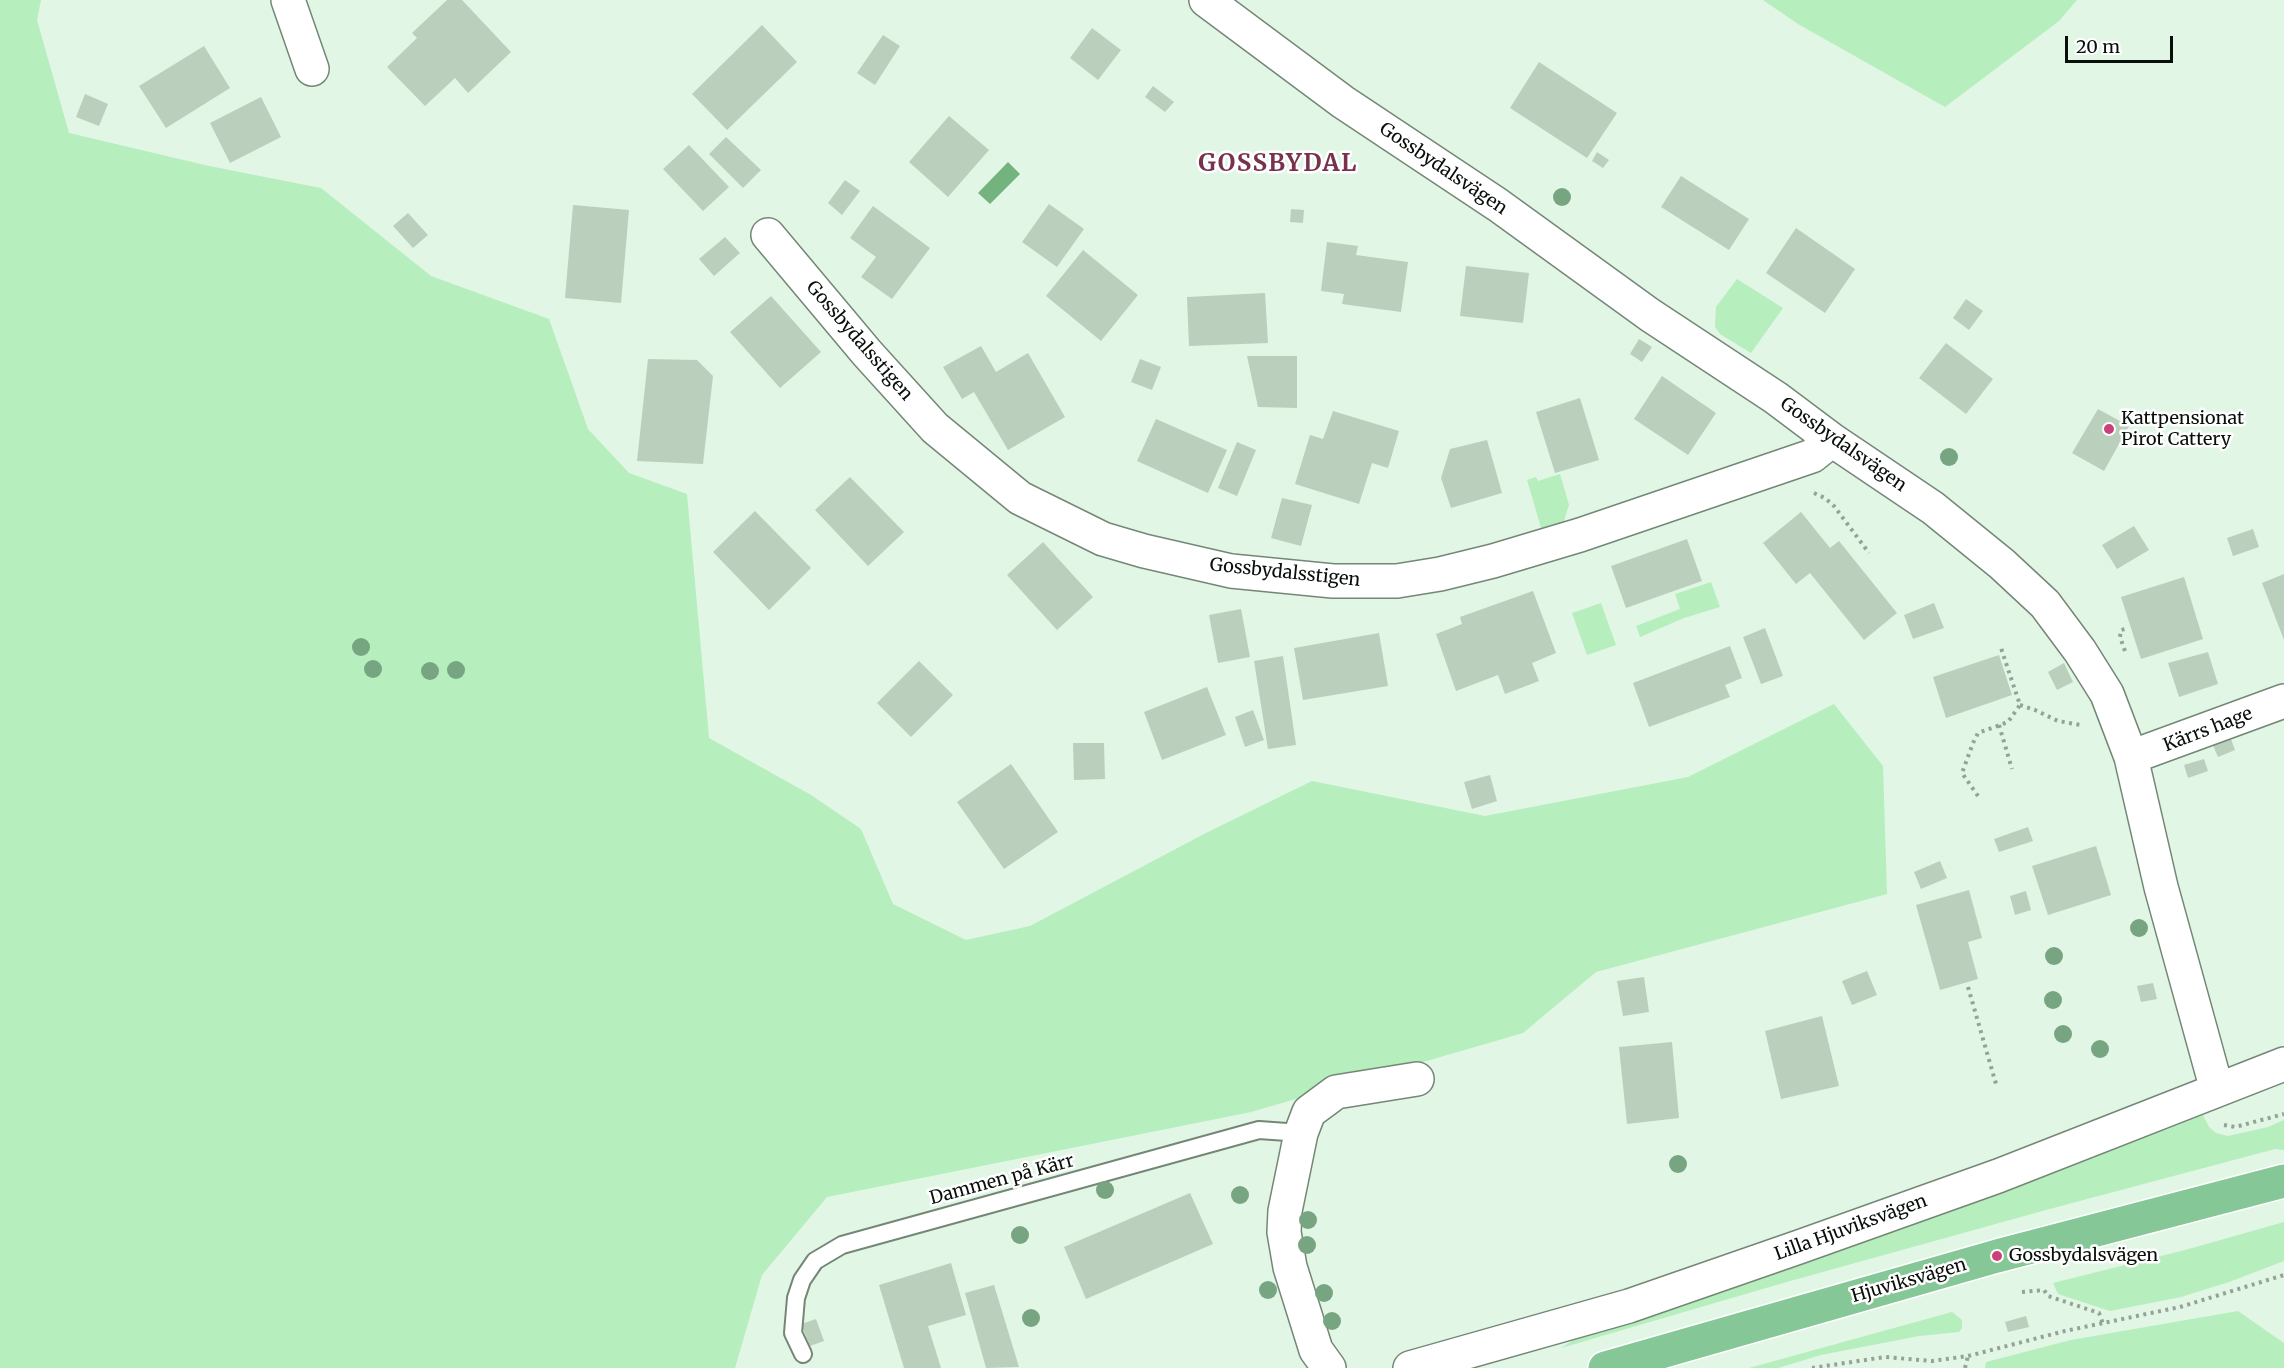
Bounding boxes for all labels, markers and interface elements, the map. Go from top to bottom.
scale bar [2068,24,2176,62]
text: 20 m [2076,35,2120,58]
street label: Gossbydalsvägen [1375,118,1511,220]
district label: GOSSBYDAL [1198,150,1358,178]
street label: Gossbydalsstigen [801,277,917,405]
street label: Gossbydalsvägen [1776,393,1910,497]
place label: Kattpensionat Pirot Cattery [2121,408,2244,450]
marker: Kattpensionat Pirot Cattery [2102,422,2116,436]
street label: Gossbydalsstigen [1209,554,1361,592]
street label: Kärrs hage [2160,703,2256,757]
street label: Dammen på Kärr [927,1150,1077,1210]
street label: Lilla Hjuviksvägen [1772,1190,1930,1266]
place label: Gossbydalsvägen [2009,1245,2158,1267]
marker: Gossbydalsvägen [1990,1249,2004,1263]
street label: Hjuviksvägen [1849,1254,1969,1308]

